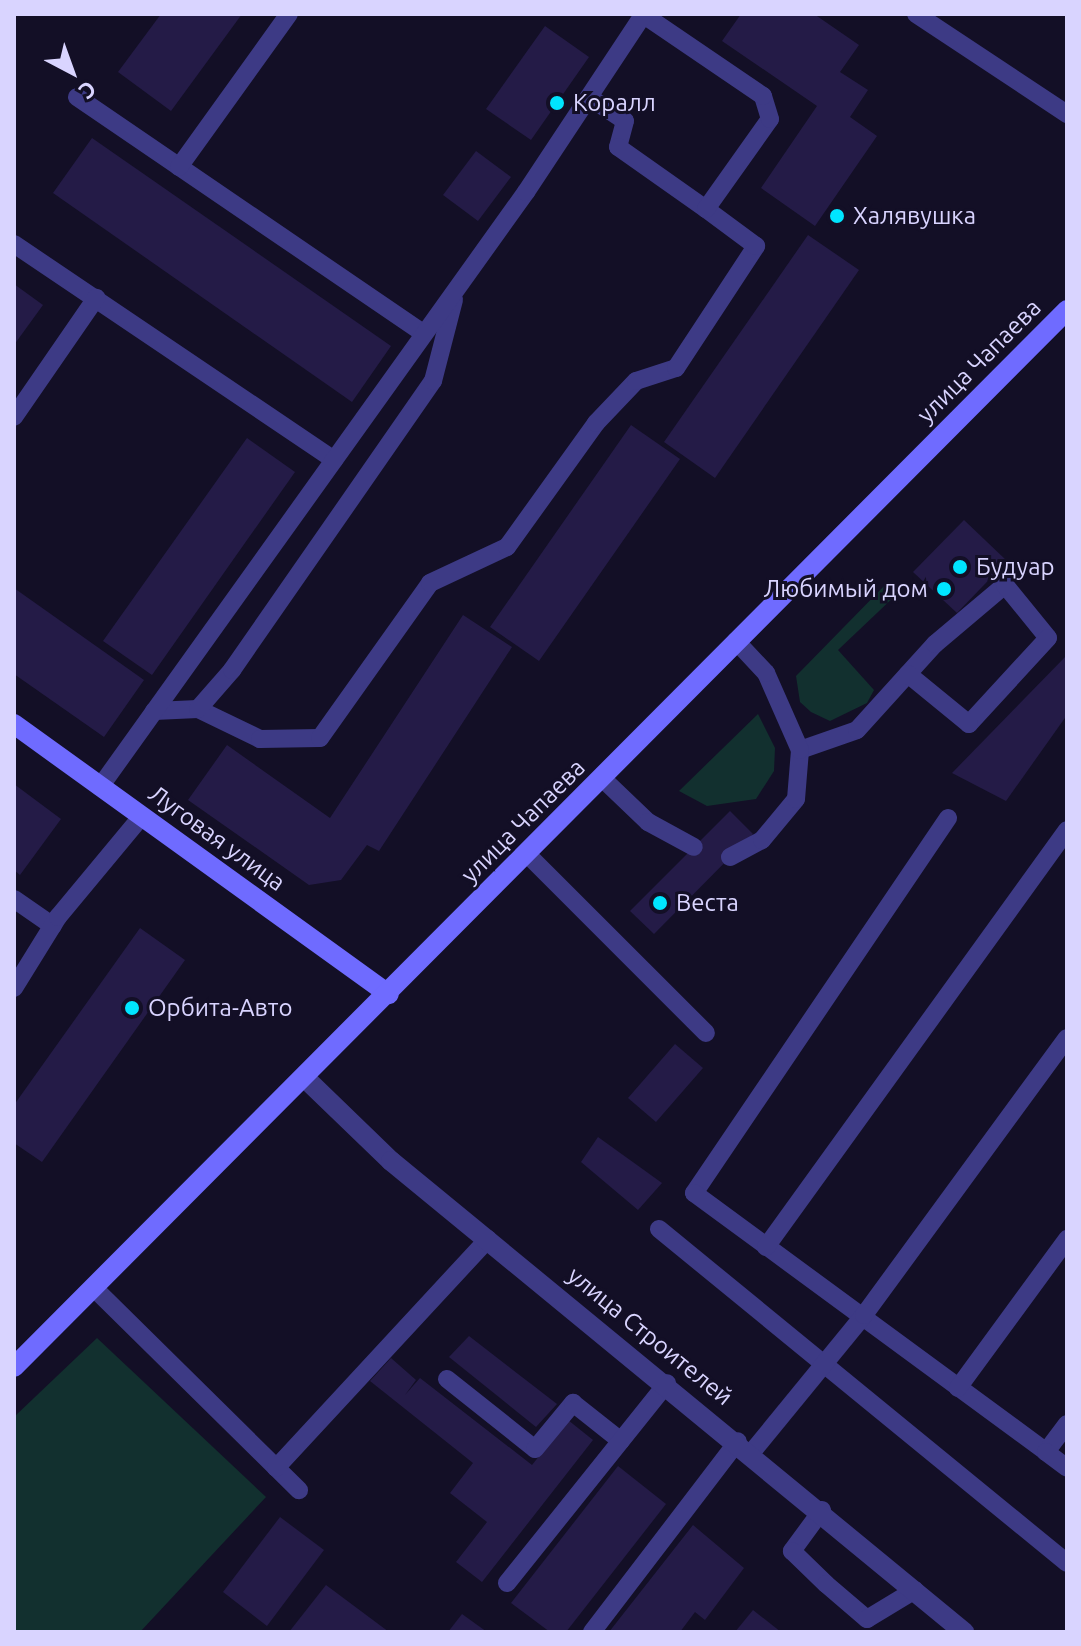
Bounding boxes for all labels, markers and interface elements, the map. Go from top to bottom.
north arrow [32,32,112,112]
text: С [75,76,102,105]
place label: Коралл [573,89,656,117]
marker: Коралл [548,94,566,112]
place label: Халявушка [853,202,976,230]
marker: Халявушка [828,207,846,225]
street label: улица Чапаева [911,293,1047,429]
place label: Будуар [976,553,1055,581]
marker: Будуар [951,558,969,576]
place label: Любимый дом [764,575,928,603]
marker: Любимый дом [935,580,953,598]
street label: улица Чапаева [455,753,591,889]
street label: Луговая улица [143,779,291,897]
place label: Веста [676,889,739,917]
marker: Веста [651,894,669,912]
place label: Орбита-Авто [148,994,292,1022]
marker: Орбита-Авто [123,999,141,1017]
street label: улица Строителей [562,1261,738,1411]

